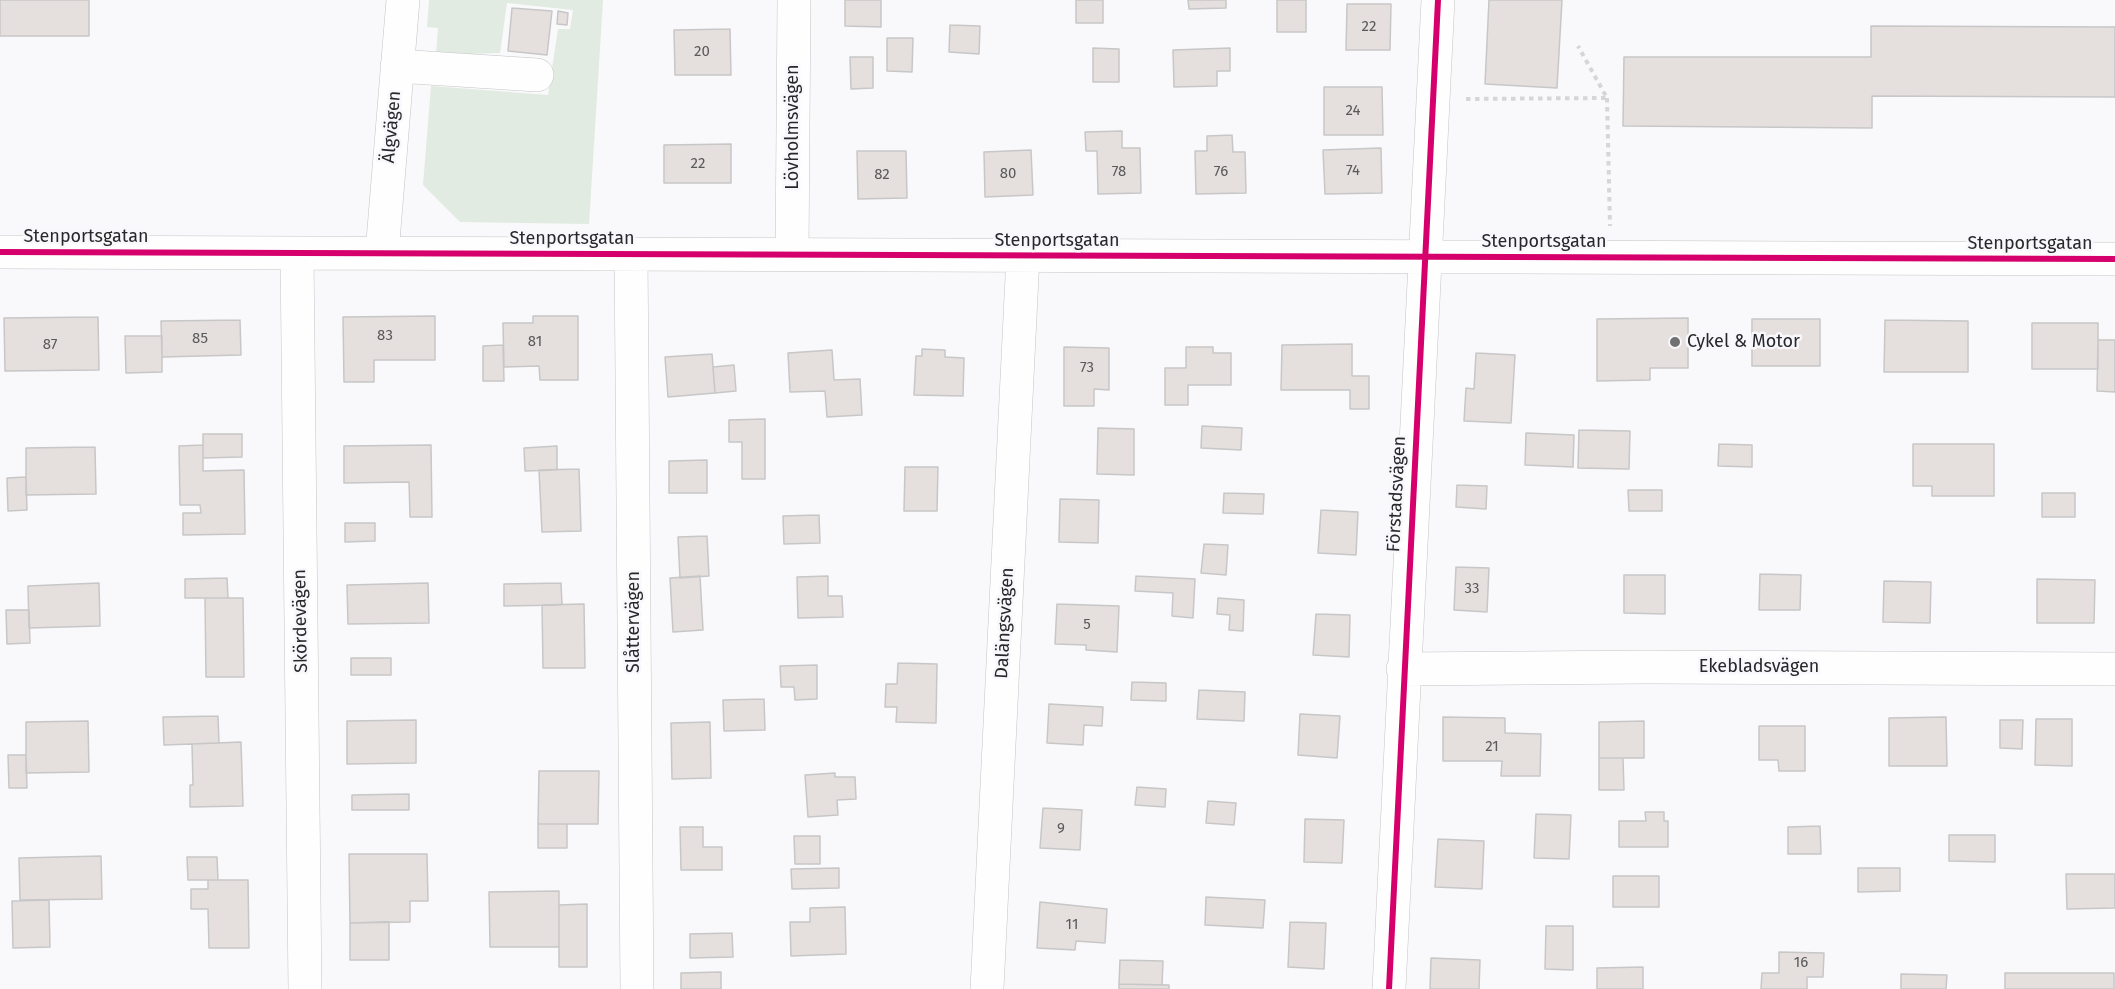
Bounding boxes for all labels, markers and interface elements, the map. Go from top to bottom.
house number: 22 [1362,18,1376,36]
house number: 20 [694,43,710,61]
street label: Lövholmsvägen [782,64,804,190]
street label: Älgvägen [378,90,406,164]
house number: 24 [1346,102,1360,120]
house number: 22 [691,155,705,173]
house number: 74 [1346,162,1360,180]
house number: 78 [1112,163,1126,181]
house number: 76 [1214,163,1228,181]
house number: 80 [1000,165,1016,183]
house number: 82 [874,166,890,184]
street label: Stenportsgatan [24,226,148,248]
street label: Stenportsgatan [510,228,634,250]
street label: Stenportsgatan [995,230,1119,252]
street label: Stenportsgatan [1482,231,1606,253]
street label: Stenportsgatan [1968,233,2092,255]
house number: 83 [377,327,393,345]
house number: 85 [192,330,208,348]
place label: Cykel & Motor [1687,331,1800,353]
house number: 81 [528,333,542,351]
marker: Cykel & Motor [1668,335,1682,349]
house number: 87 [43,336,57,354]
house number: 73 [1080,359,1094,377]
street label: Förstadsvägen [1383,435,1411,553]
street label: Dalängsvägen [991,567,1019,679]
street label: Skördevägen [289,569,313,673]
street label: Slåttervägen [623,571,645,673]
house number: 33 [1465,580,1479,598]
house number: 5 [1083,616,1091,634]
street label: Ekebladsvägen [1699,656,1819,678]
house number: 21 [1485,738,1499,756]
house number: 9 [1057,820,1065,838]
house number: 11 [1066,916,1078,934]
house number: 16 [1794,954,1808,972]

